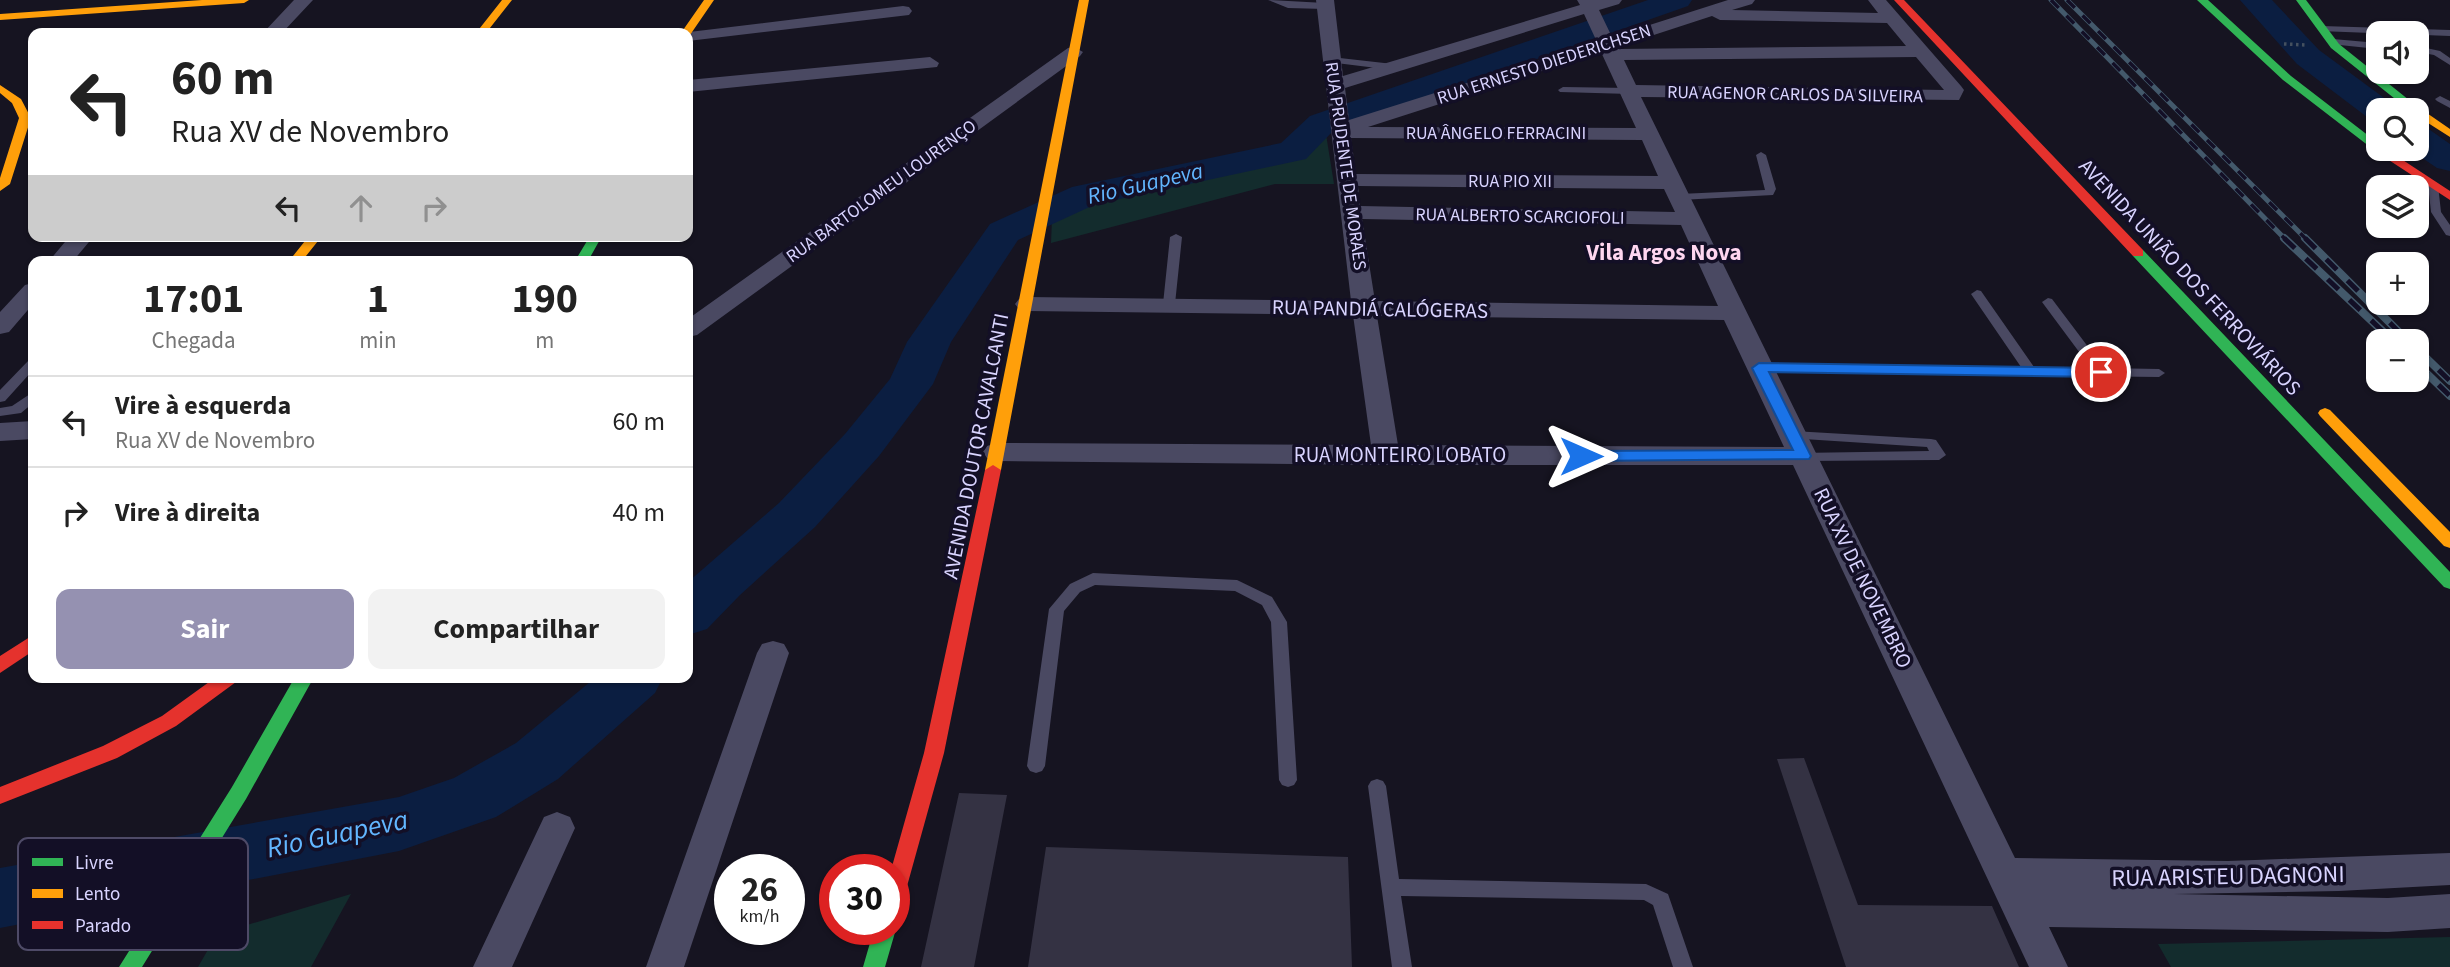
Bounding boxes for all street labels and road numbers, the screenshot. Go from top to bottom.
street label: RUA ERNESTO DIEDERICHSEN [1434,18,1654,111]
street label: RUA PRUDENTE DE MORAES [1319,60,1373,272]
street label: RUA AGENOR CARLOS DA SILVEIRA [1667,80,1923,109]
street label: RUA BARTOLOMEU LOURENÇO [781,114,981,269]
street label: RUA ÂNGELO FERRACINI [1406,121,1586,146]
street label: AVENIDA UNIÃO DOS FERROVIÁRIOS [2072,152,2308,402]
street label: RUA PIO XII [1468,169,1552,194]
street label: RUA ALBERTO SCARCIOFOLI [1415,202,1625,231]
street label: RUA PANDIÁ CALÓGERAS [1272,292,1488,326]
street label: AVENIDA DOUTOR CAVALCANTI [936,311,1016,581]
street label: RUA MONTEIRO LOBATO [1294,440,1506,470]
street label: RUA XV DE NOVEMBRO [1806,483,1920,673]
street label: RUA ARISTEU DAGNONI [2111,857,2345,896]

